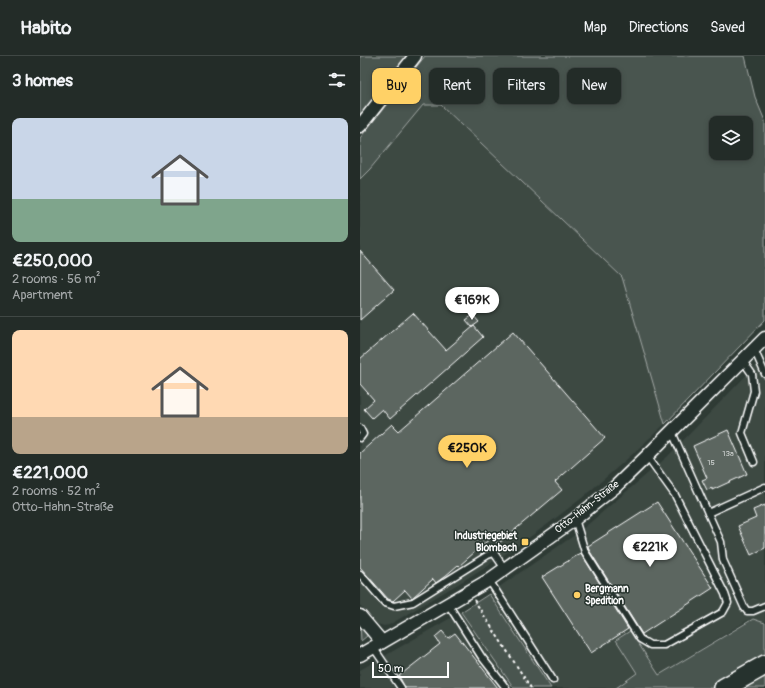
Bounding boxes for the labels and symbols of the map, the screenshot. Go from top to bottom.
pin: €169K [444,287,500,321]
pin: €250K [439,435,495,469]
house number: 13a [722,449,734,458]
house number: 15 [707,458,715,467]
street label: Otto-Hahn-Straße [553,478,622,536]
place label: Industriegebiet Blombach [454,530,518,554]
pin: €221K [622,534,678,568]
marker: Industriegebiet Blombach [520,537,530,547]
place label: Bergmann Spedition [585,583,629,607]
marker: Bergmann Spedition [572,590,582,600]
scale bar [372,660,449,679]

